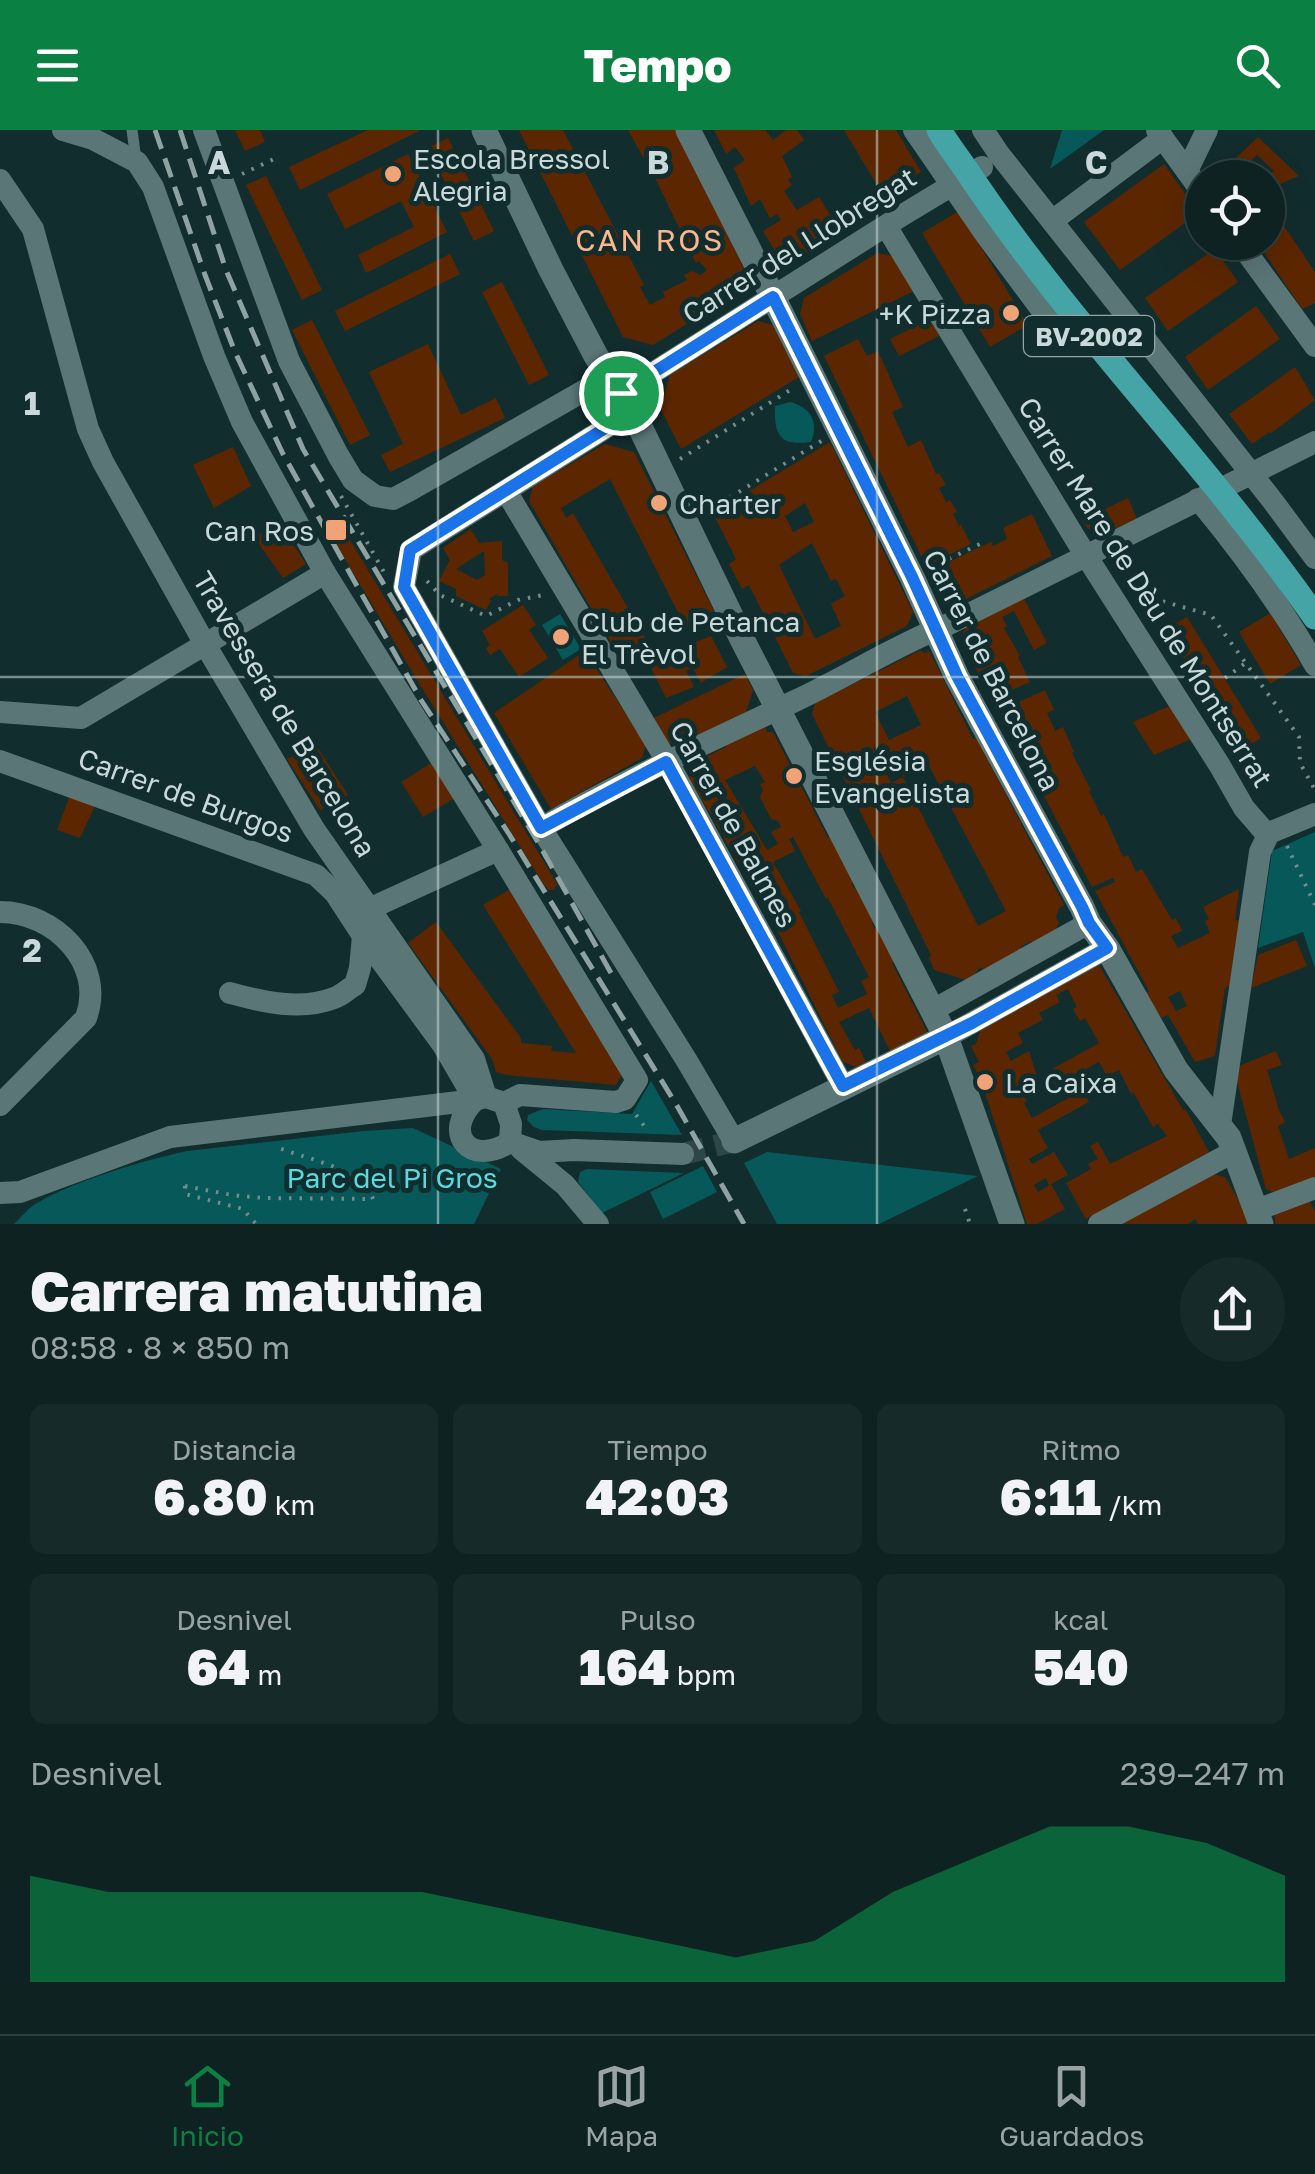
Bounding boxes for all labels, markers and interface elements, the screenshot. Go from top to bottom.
icon: menu [30,38,85,93]
text: Tempo [584,38,731,92]
icon: search [1230,38,1285,93]
place label: Escola Bressol Alegria [413,142,610,207]
text: A [208,143,231,181]
text: B [647,143,669,181]
text: C [1085,143,1107,181]
street label: Carrer del Llobregat [676,160,922,330]
map controls [1185,160,1285,260]
button: locate [1185,160,1285,260]
marker: Escola Bressol Alegria [382,163,404,185]
district label: CAN ROS [575,222,725,258]
place label: +K Pizza [879,297,991,330]
marker: +K Pizza [1000,302,1022,324]
road number: BV-2002 [1024,316,1154,356]
pin [579,351,664,436]
icon: arrive [594,366,649,421]
text: 1 [24,384,40,422]
street label: Carrer Mare de Dèu de Montserrat [1012,391,1280,793]
place label: Charter [679,487,781,520]
marker: Charter [648,492,670,514]
place label: Can Ros [205,514,314,547]
marker: Can Ros [323,517,349,543]
street label: Carrer de Barcelona [917,544,1067,796]
street label: Travessera de Barcelona [187,565,383,863]
place label: Club de Petanca El Trèvol [581,605,800,670]
marker: Club de Petanca El Trèvol [550,626,572,648]
street label: Carrer de Balmes [664,715,804,933]
street label: Carrer de Burgos [74,741,298,849]
place label: Església Evangelista [814,744,970,809]
marker: Església Evangelista [783,765,805,787]
text: 2 [22,931,42,969]
place label: La Caixa [1005,1066,1117,1099]
marker: La Caixa [974,1071,996,1093]
park label: Parc del Pi Gros [286,1161,498,1194]
text: Carrera matutina [30,1257,483,1323]
button: share [1180,1257,1285,1362]
text: 08:58 · 8 × 850 m [30,1328,290,1366]
text: Distancia [172,1433,297,1466]
text: Tiempo [608,1433,707,1466]
text: Ritmo [1041,1433,1120,1466]
text: 6.80 [153,1466,268,1526]
text: 42:03 [586,1466,729,1526]
text: 6:11 [999,1466,1101,1526]
text: km [268,1488,315,1521]
text: /km [1101,1488,1162,1521]
text: Desnivel [176,1603,292,1636]
text: Pulso [620,1603,695,1636]
text: kcal [1053,1603,1108,1636]
text: 64 [186,1636,250,1696]
text: 164 [579,1636,670,1696]
text: 540 [1033,1636,1129,1696]
text: m [250,1658,282,1691]
text: bpm [670,1658,736,1691]
text: Desnivel [30,1754,162,1792]
text: 239–247 m [1120,1754,1285,1792]
tab: Inicio [171,2059,244,2152]
tab: Mapa [585,2059,658,2152]
tab: Guardados [999,2059,1144,2152]

